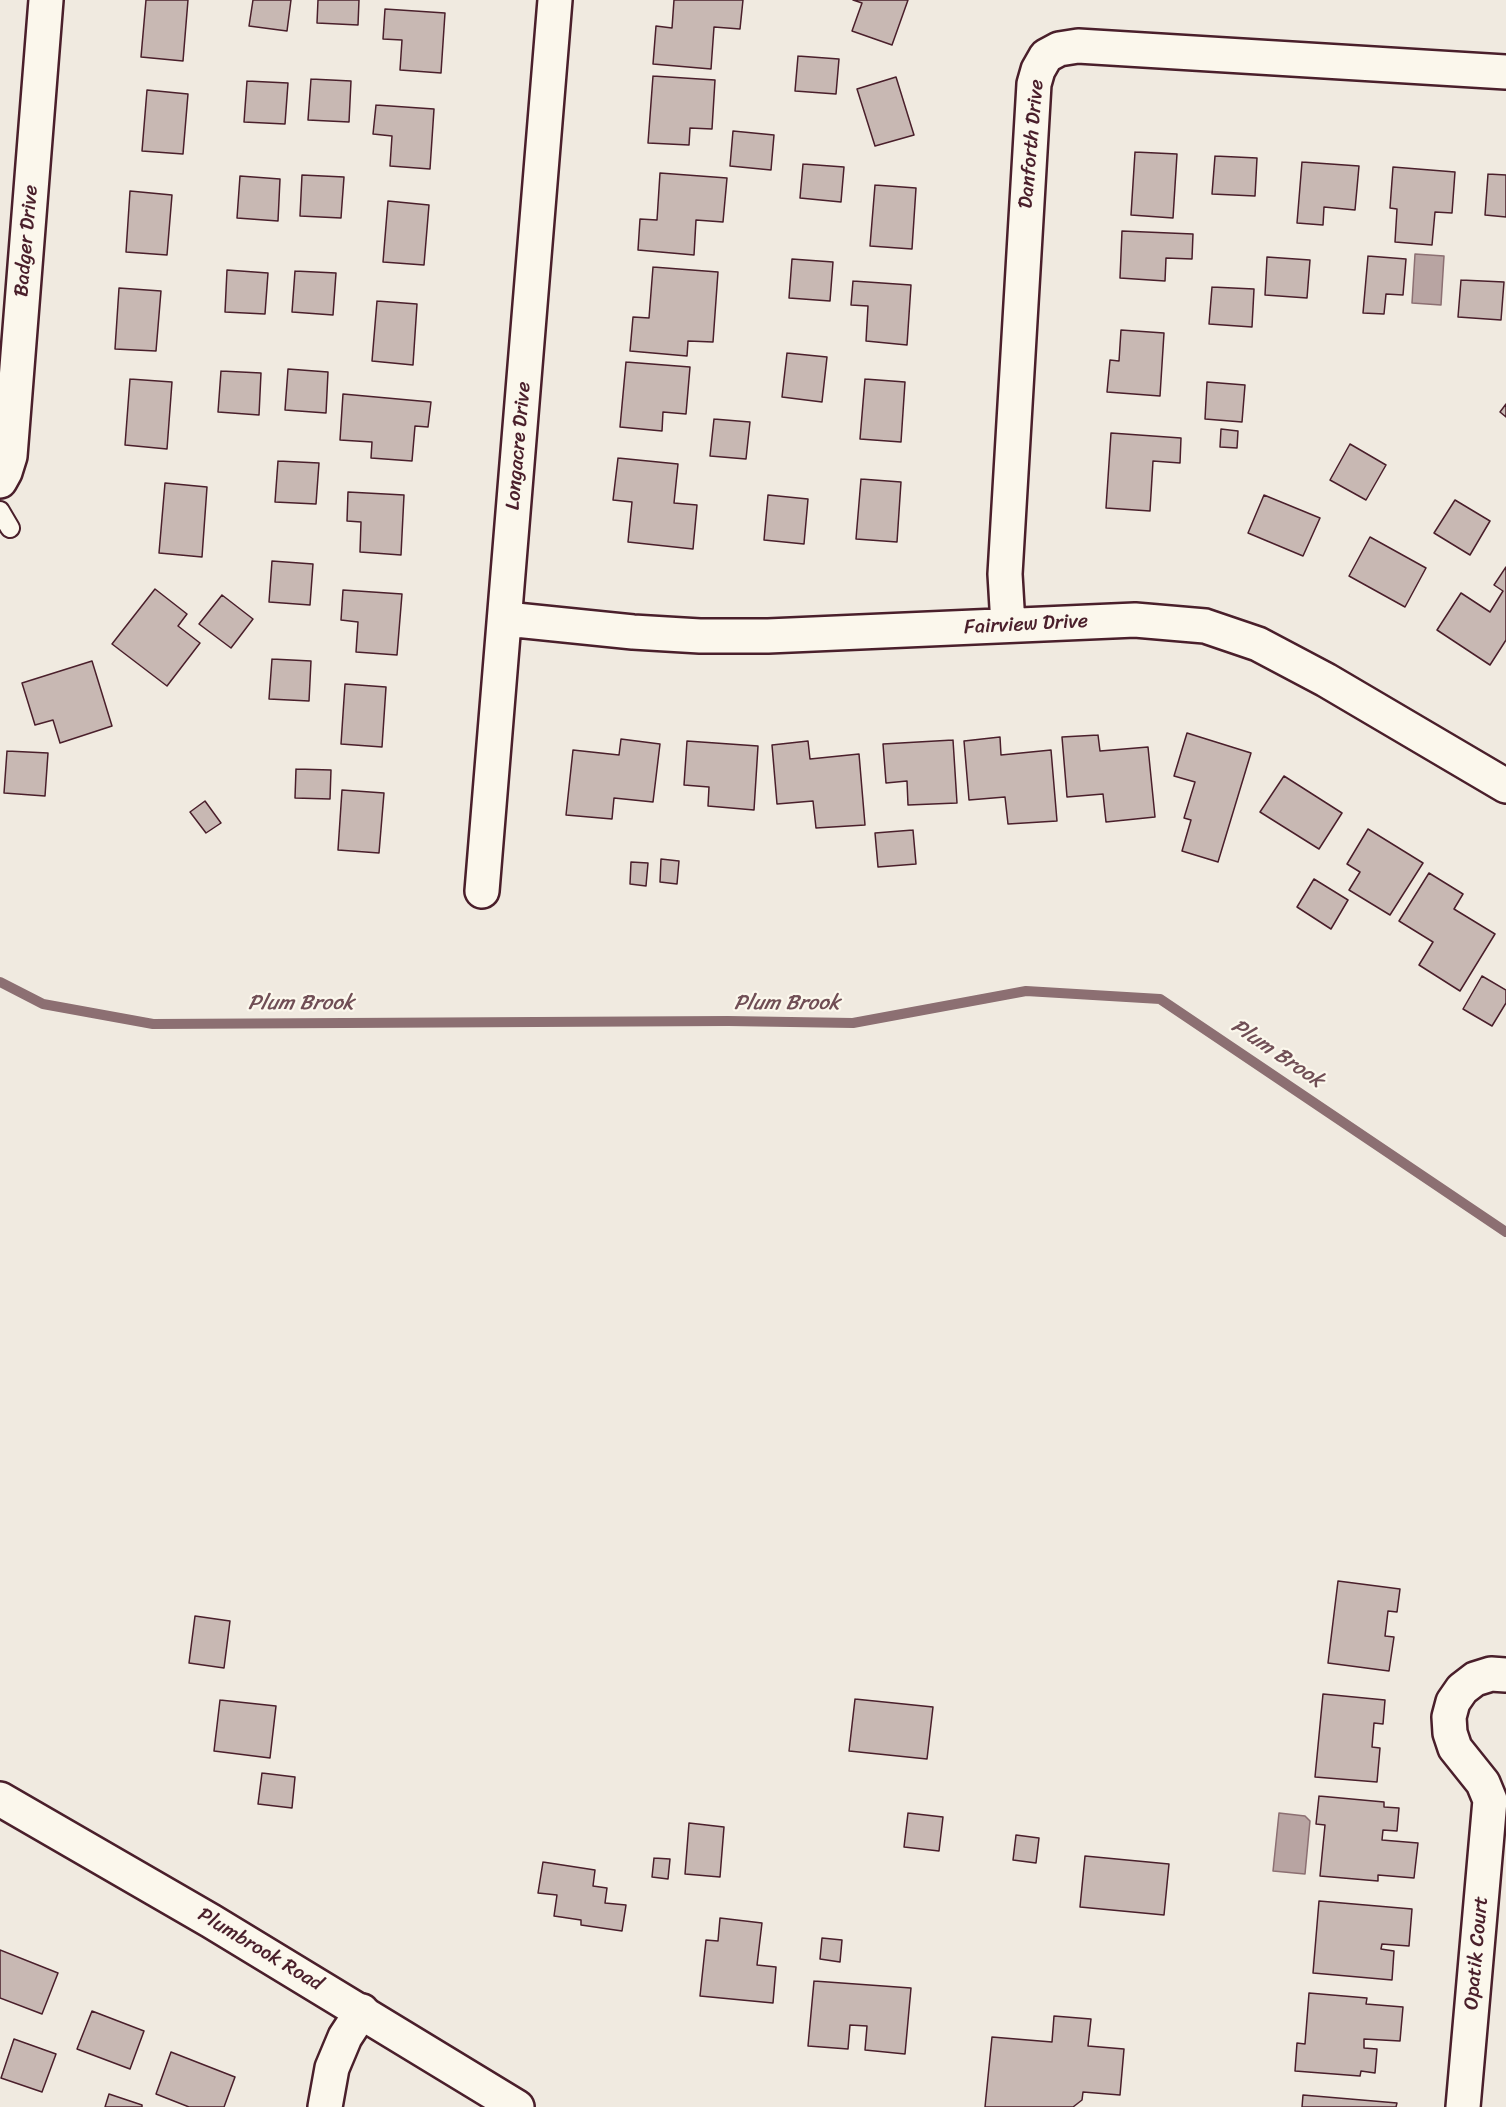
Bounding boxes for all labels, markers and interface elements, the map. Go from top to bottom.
street label: Danforth Drive [1014,78,1050,210]
street label: Badger Drive [10,184,44,298]
street label: Longacre Drive [501,381,537,511]
street label: Fairview Drive [963,610,1089,640]
water label: Plum Brook [248,991,354,1017]
water label: Plum Brook [734,991,840,1017]
water label: Plum Brook [1226,1014,1328,1094]
street label: Opatik Court [1460,1895,1494,2011]
street label: Plumbrook Road [193,1903,327,1997]

